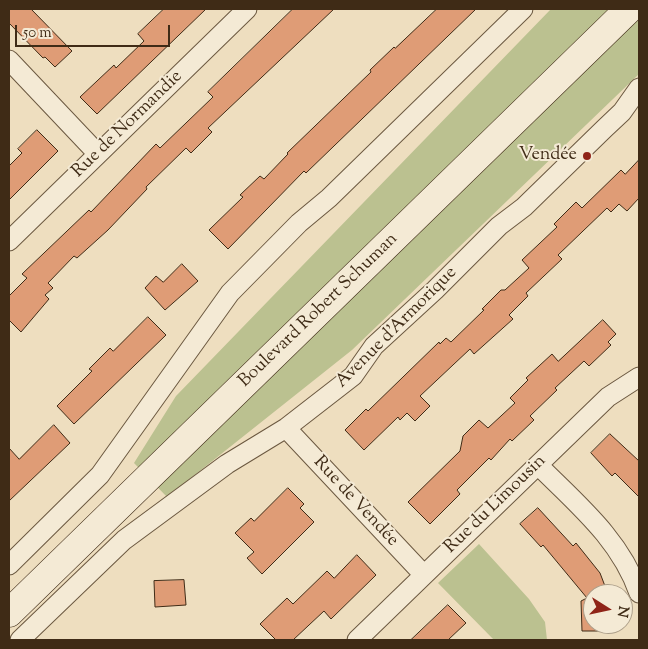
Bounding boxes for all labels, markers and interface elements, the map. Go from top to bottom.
scale bar [18,15,172,47]
text: 50 m [23,23,52,44]
street label: Rue de Normandie [68,67,188,183]
place label: Vendée [519,145,577,167]
marker: Vendée [581,150,593,162]
street label: Boulevard Robert Schuman [235,229,403,393]
street label: Avenue d'Armorique [332,263,462,393]
street label: Rue du Limousin [441,451,551,559]
street label: Rue de Vendée [308,452,402,552]
north arrow [583,584,633,634]
text: N [611,604,633,619]

